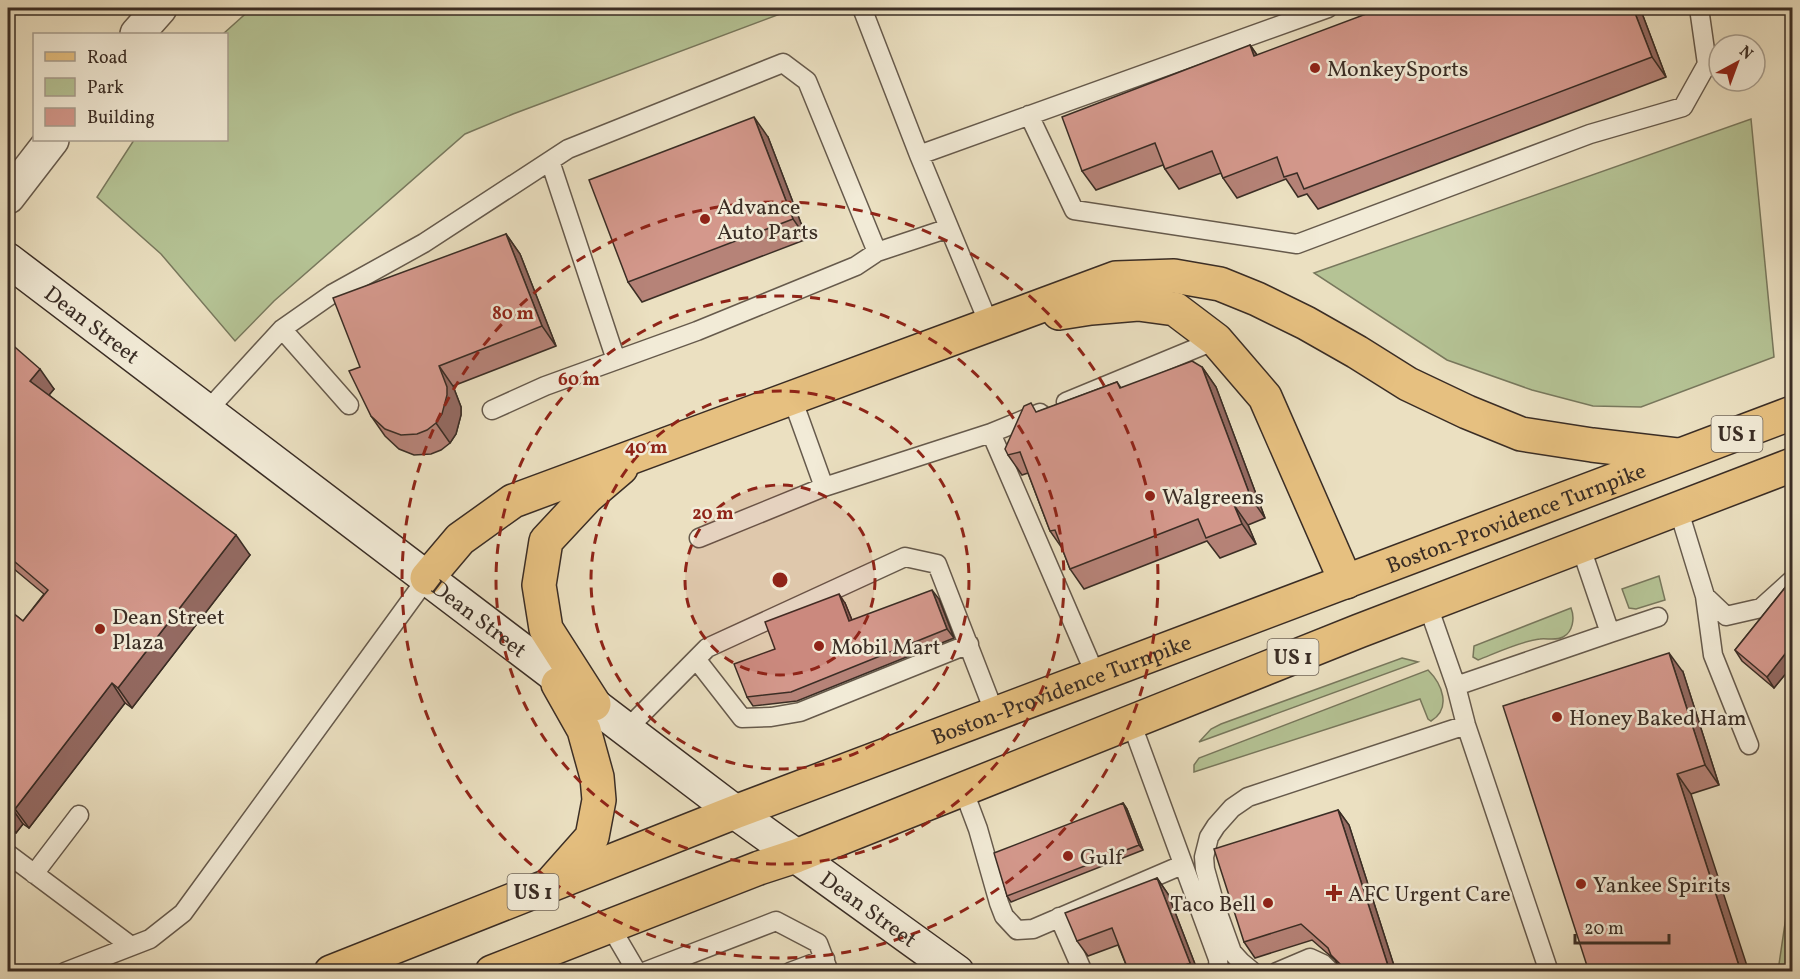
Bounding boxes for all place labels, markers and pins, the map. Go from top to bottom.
place label: MonkeySports [1327,55,1468,86]
marker: MonkeySports [1308,61,1322,75]
place label: Advance Auto Parts [717,193,818,249]
marker: Advance Auto Parts [698,212,712,226]
place label: Walgreens [1162,483,1264,514]
marker: Walgreens [1143,489,1157,503]
centre of rings [770,570,790,590]
place label: Dean Street Plaza [112,603,225,659]
marker: Dean Street Plaza [93,622,107,636]
place label: Mobil Mart [831,633,941,664]
marker: Mobil Mart [812,639,826,653]
place label: Honey Baked Ham [1569,704,1747,735]
marker: Honey Baked Ham [1550,710,1564,724]
place label: Gulf [1080,843,1125,874]
marker: Gulf [1061,849,1075,863]
place label: Yankee Spirits [1593,871,1731,902]
marker: Yankee Spirits [1574,877,1588,891]
place label: AFC Urgent Care [1348,880,1511,911]
marker: AFC Urgent Care [1325,884,1343,902]
place label: Taco Bell [1170,890,1256,921]
marker: Taco Bell [1261,896,1275,910]

